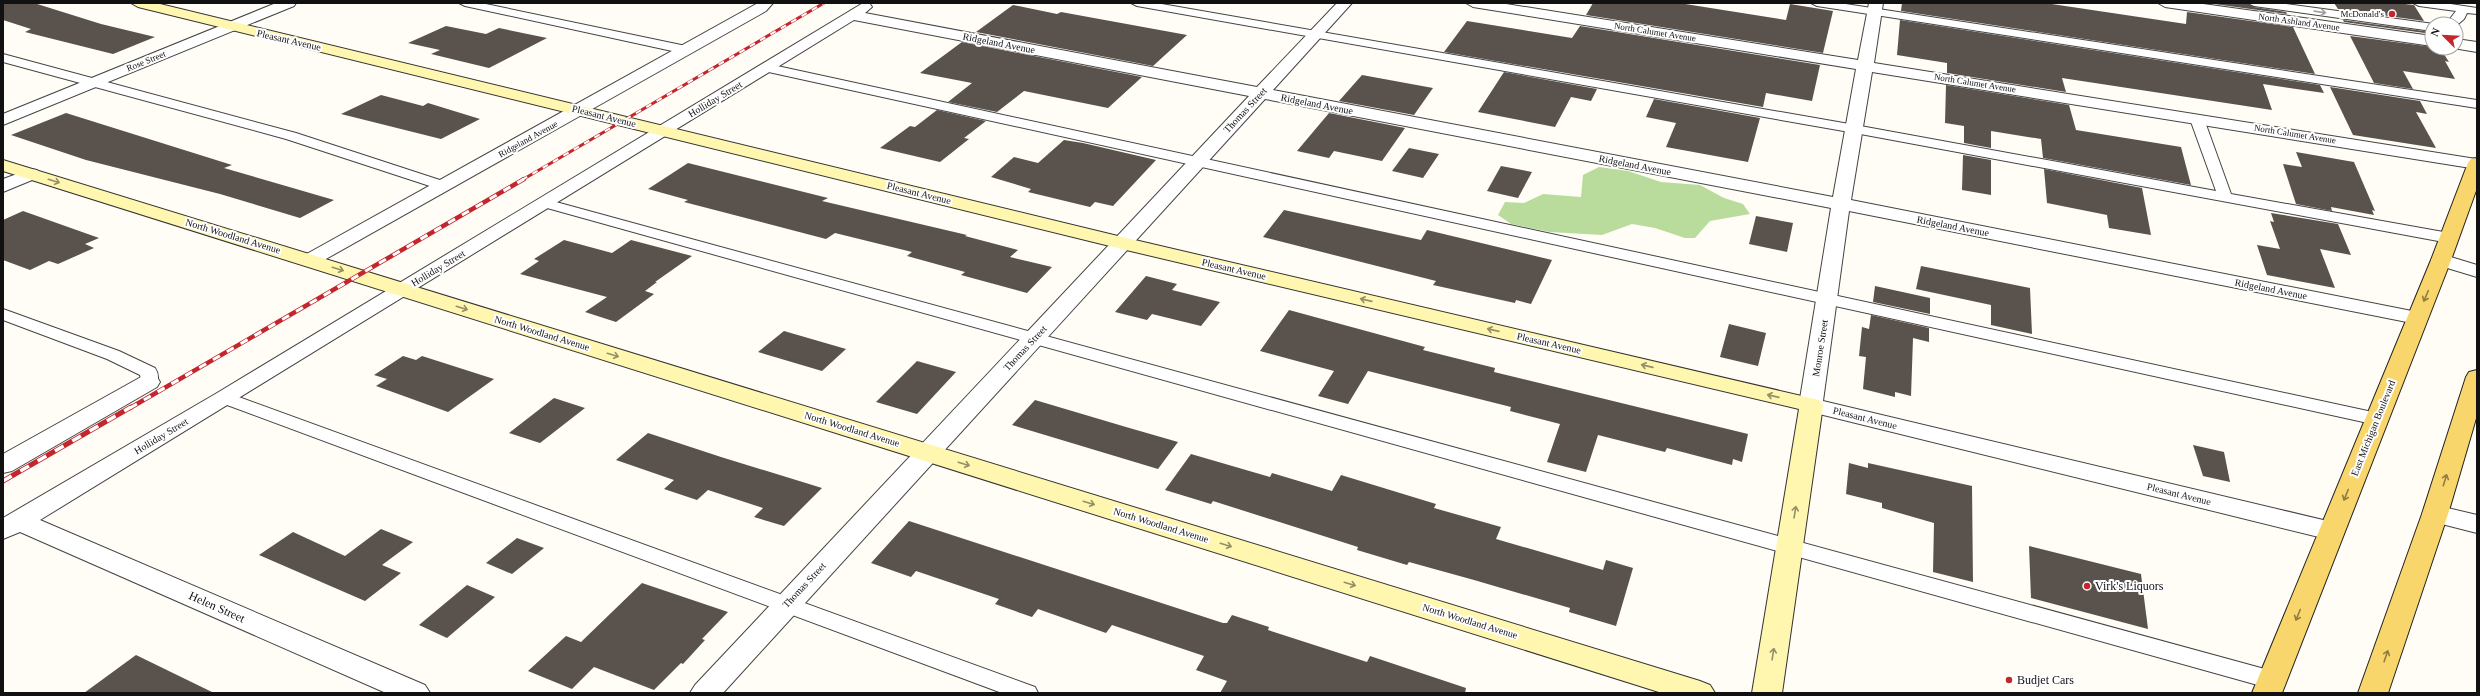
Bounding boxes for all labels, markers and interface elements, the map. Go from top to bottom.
one-way arrow [2314,8,2327,16]
place label: McDonald's [2340,9,2384,19]
marker: McDonald's [2387,9,2397,19]
street label: North Ashland Avenue [2258,11,2340,33]
north arrow [2424,16,2464,56]
street label: North Calumet Avenue [1613,21,1697,43]
text: N [2428,26,2442,38]
street label: Pleasant Avenue [256,27,323,53]
street label: Ridgeland Avenue [962,31,1037,56]
street label: Rose Street [125,48,167,73]
street label: North Calumet Avenue [1933,72,2017,94]
street label: Holliday Street [686,79,744,119]
street label: Thomas Street [1221,85,1269,135]
street label: Ridgeland Avenue [1280,92,1355,117]
street label: Pleasant Avenue [571,103,638,129]
street label: Ridgeland Avenue [497,119,559,159]
street label: North Calumet Avenue [2253,123,2337,145]
street label: Ridgeland Avenue [1598,153,1673,178]
one-way arrow [47,178,60,185]
street label: Pleasant Avenue [886,180,953,206]
street label: Ridgeland Avenue [1916,214,1991,239]
street label: North Woodland Avenue [184,216,282,256]
street label: Holliday Street [409,248,467,288]
street label: Pleasant Avenue [1201,256,1268,282]
one-way arrow [332,266,345,273]
street label: Ridgeland Avenue [2234,277,2309,302]
one-way arrow [2422,290,2429,302]
one-way arrow [1360,296,1373,304]
one-way arrow [456,305,469,312]
street label: North Woodland Avenue [493,313,591,353]
street label: Monroe Street [1810,319,1830,377]
street label: Thomas Street [1001,323,1049,373]
one-way arrow [1487,326,1500,333]
street label: Pleasant Avenue [1516,330,1583,356]
one-way arrow [606,352,619,359]
one-way arrow [1641,362,1654,369]
street label: East Michigan Boulevard [2349,379,2397,477]
one-way arrow [1767,391,1780,399]
street label: Pleasant Avenue [1832,405,1899,431]
street label: North Woodland Avenue [803,409,901,449]
street label: Holliday Street [132,416,190,456]
one-way arrow [958,461,971,468]
one-way arrow [2442,474,2449,487]
street label: Pleasant Avenue [2146,481,2213,507]
one-way arrow [2341,488,2349,500]
one-way arrow [1082,500,1095,507]
street label: North Woodland Avenue [1112,505,1210,545]
one-way arrow [1791,506,1799,519]
one-way arrow [1220,542,1232,550]
street label: Thomas Street [780,560,828,610]
place label: Virk's Liquors [2095,579,2164,593]
one-way arrow [1343,581,1356,588]
marker: Virk's Liquors [2082,581,2092,591]
street label: Helen Street [187,588,248,626]
street label: North Woodland Avenue [1421,601,1519,641]
one-way arrow [2293,609,2301,621]
one-way arrow [1769,648,1777,661]
one-way arrow [2382,651,2390,663]
place label: Budjet Cars [2017,673,2074,687]
marker: Budjet Cars [2004,675,2014,685]

